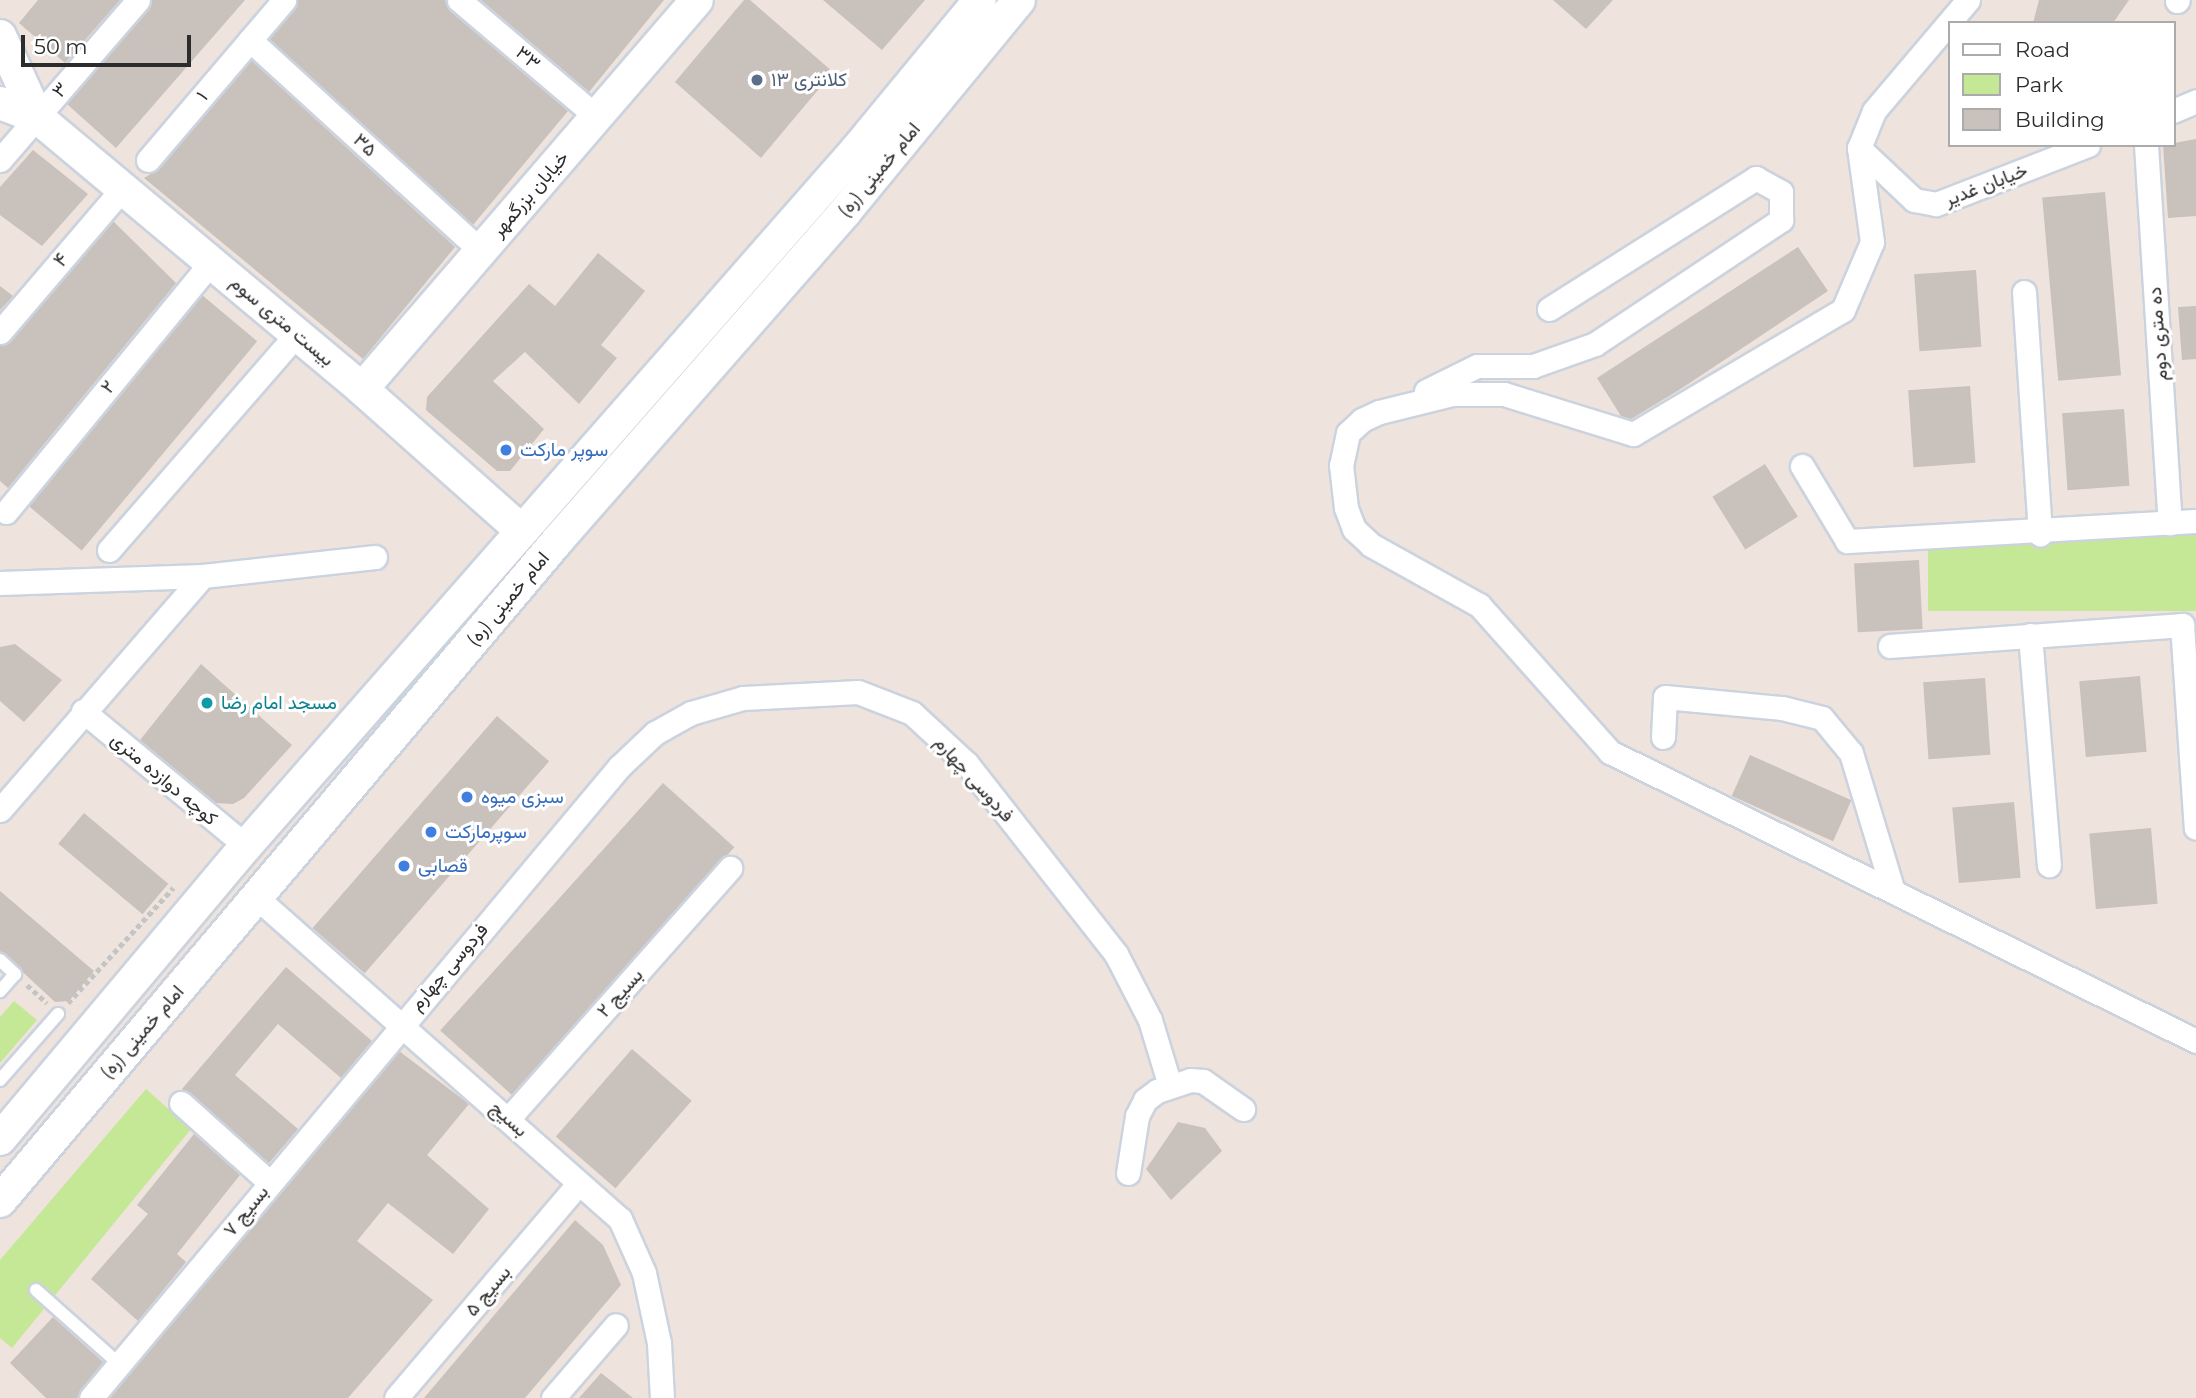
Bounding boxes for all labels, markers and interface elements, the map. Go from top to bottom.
scale bar [24,21,194,65]
legend [1948,21,2175,147]
text: 50 m [34,34,88,59]
text: Road [2015,37,2070,62]
street label: ۳۳ [511,41,545,75]
place label: کلانتری ۱۳ [771,69,847,91]
marker: کلانتری ۱۳ [749,72,765,88]
text: Park [2015,72,2063,97]
street label: ۳ [47,78,73,102]
street label: ۱ [192,87,212,105]
text: Building [2015,107,2105,132]
street label: امام خمینی (ره) [833,118,925,222]
street label: ۳۵ [349,129,381,161]
street label: خیابان بزرگمهر [486,146,574,242]
street label: خیابان غدیر [1941,159,2031,211]
street label: ۴ [49,249,73,271]
street label: بیست متری سوم [225,271,339,371]
street label: ده متری دوم [2143,286,2173,382]
street label: ۲ [96,376,120,398]
place label: سوپر مارکت [520,439,608,461]
marker: سوپر مارکت [498,442,514,458]
street label: امام خمینی (ره) [462,547,554,651]
place label: مسجد امام رضا [221,692,337,714]
marker: مسجد امام رضا [199,695,215,711]
street label: کوچه دوازده متری [106,728,222,830]
street label: فردوسی چهارم [929,731,1019,827]
place label: سبزی میوه [481,786,564,808]
marker: سبزی میوه [459,789,475,805]
place label: سوپرمارکت [445,821,527,843]
marker: سوپرمارکت [423,824,439,840]
place label: قصابی [418,855,468,877]
marker: قصابی [396,858,412,874]
street label: فردوسی چهارم [405,919,493,1015]
street label: بسیج ۲ [592,964,648,1022]
street label: امام خمینی (ره) [95,981,189,1083]
street label: بسیج [486,1096,532,1142]
street label: بسیج ۷ [219,1181,273,1241]
street label: بسیج ۵ [460,1261,516,1321]

